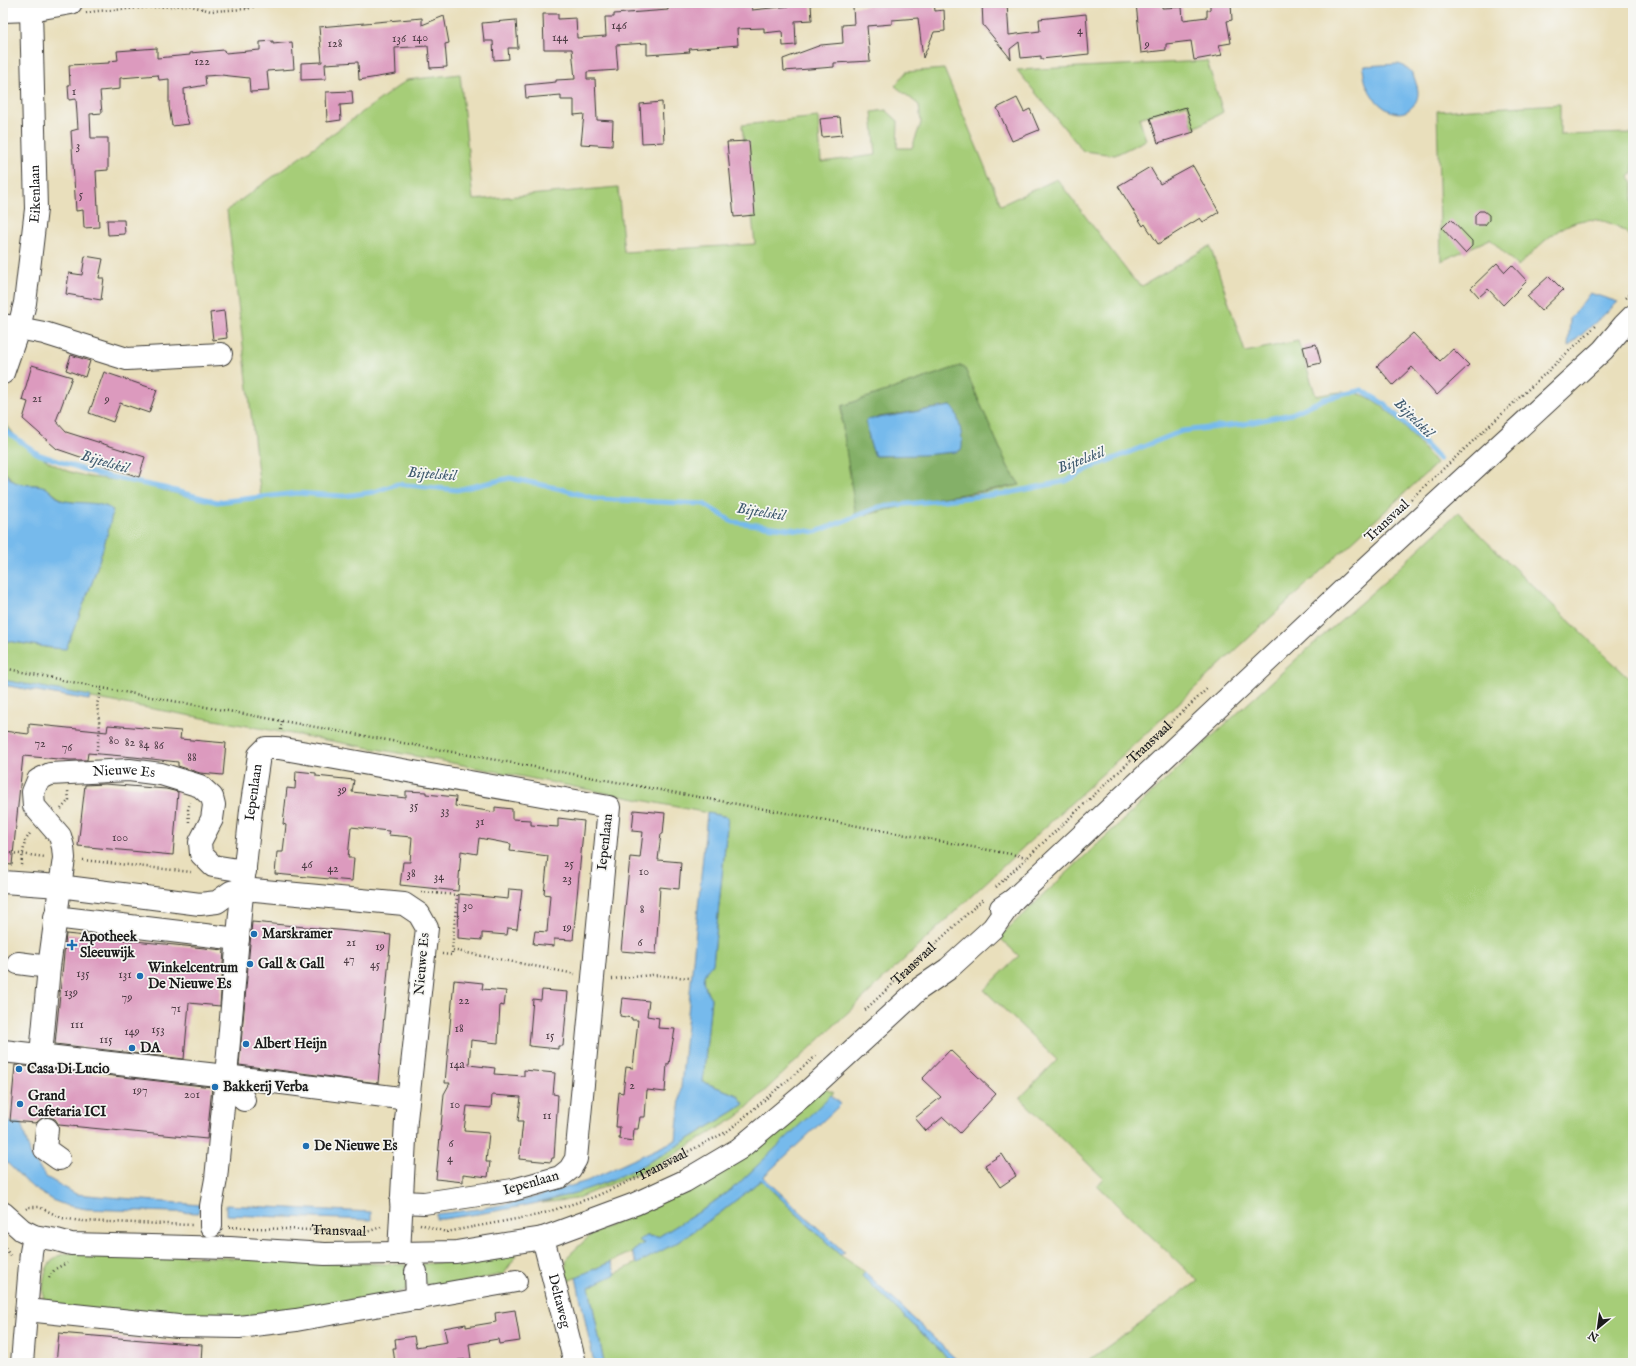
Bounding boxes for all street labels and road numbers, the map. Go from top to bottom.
street label: Eikenlaan [25,164,45,224]
street label: Transvaal [1361,496,1413,546]
street label: Transvaal [1124,717,1176,768]
street label: Nieuwe Es [92,761,156,782]
street label: Iepenlaan [241,762,267,822]
street label: Iepenlaan [593,812,617,871]
street label: Nieuwe Es [410,932,434,996]
street label: Transvaal [888,939,940,989]
street label: Transvaal [634,1144,691,1186]
street label: Iepenlaan [501,1166,561,1200]
street label: Transvaal [311,1221,367,1241]
street label: Deltaweg [544,1272,575,1330]

